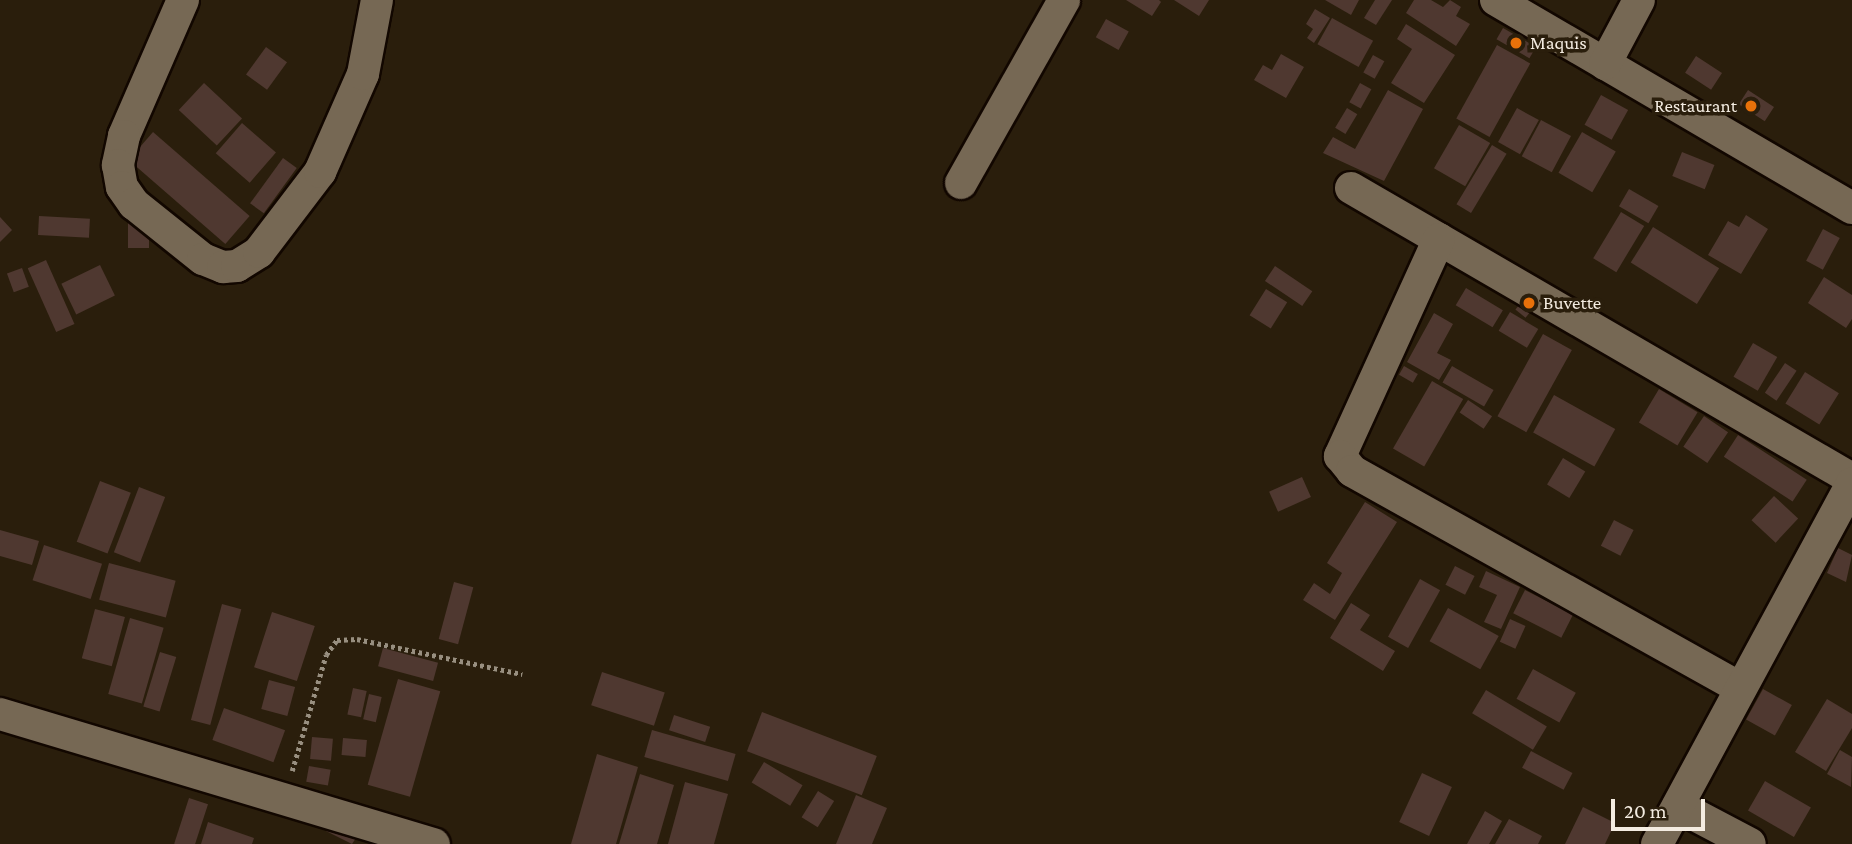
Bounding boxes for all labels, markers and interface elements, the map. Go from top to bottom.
place label: Maquis [1530,32,1587,54]
marker: Maquis [1508,35,1524,51]
place label: Restaurant [1654,95,1737,117]
marker: Restaurant [1743,98,1759,114]
place label: Buvette [1543,292,1601,314]
marker: Buvette [1521,295,1537,311]
scale bar [1614,784,1708,828]
text: 20 m [1624,799,1667,823]

